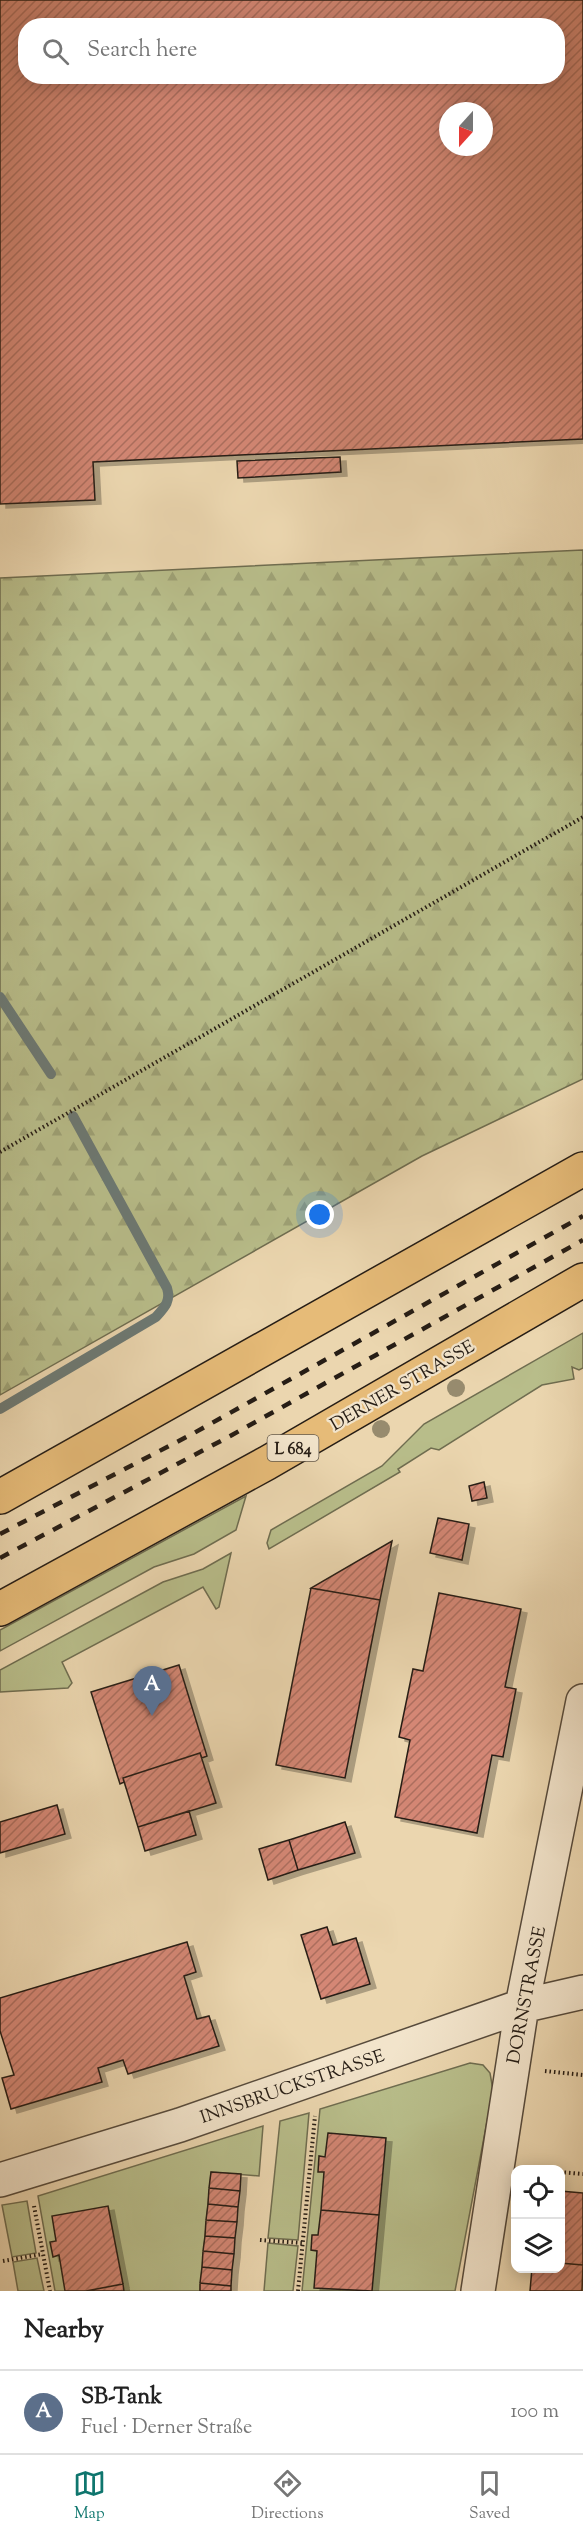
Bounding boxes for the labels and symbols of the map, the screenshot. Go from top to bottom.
north arrow [439,102,493,156]
your location [305,1200,334,1229]
street label: DERNER STRASSE [326,1335,480,1439]
road number: L 684 [268,1435,318,1461]
pin: A [132,1666,172,1716]
street label: DORNSTRASSE [502,1924,554,2067]
street label: INNSBRUCKSTRASSE [197,2044,388,2132]

